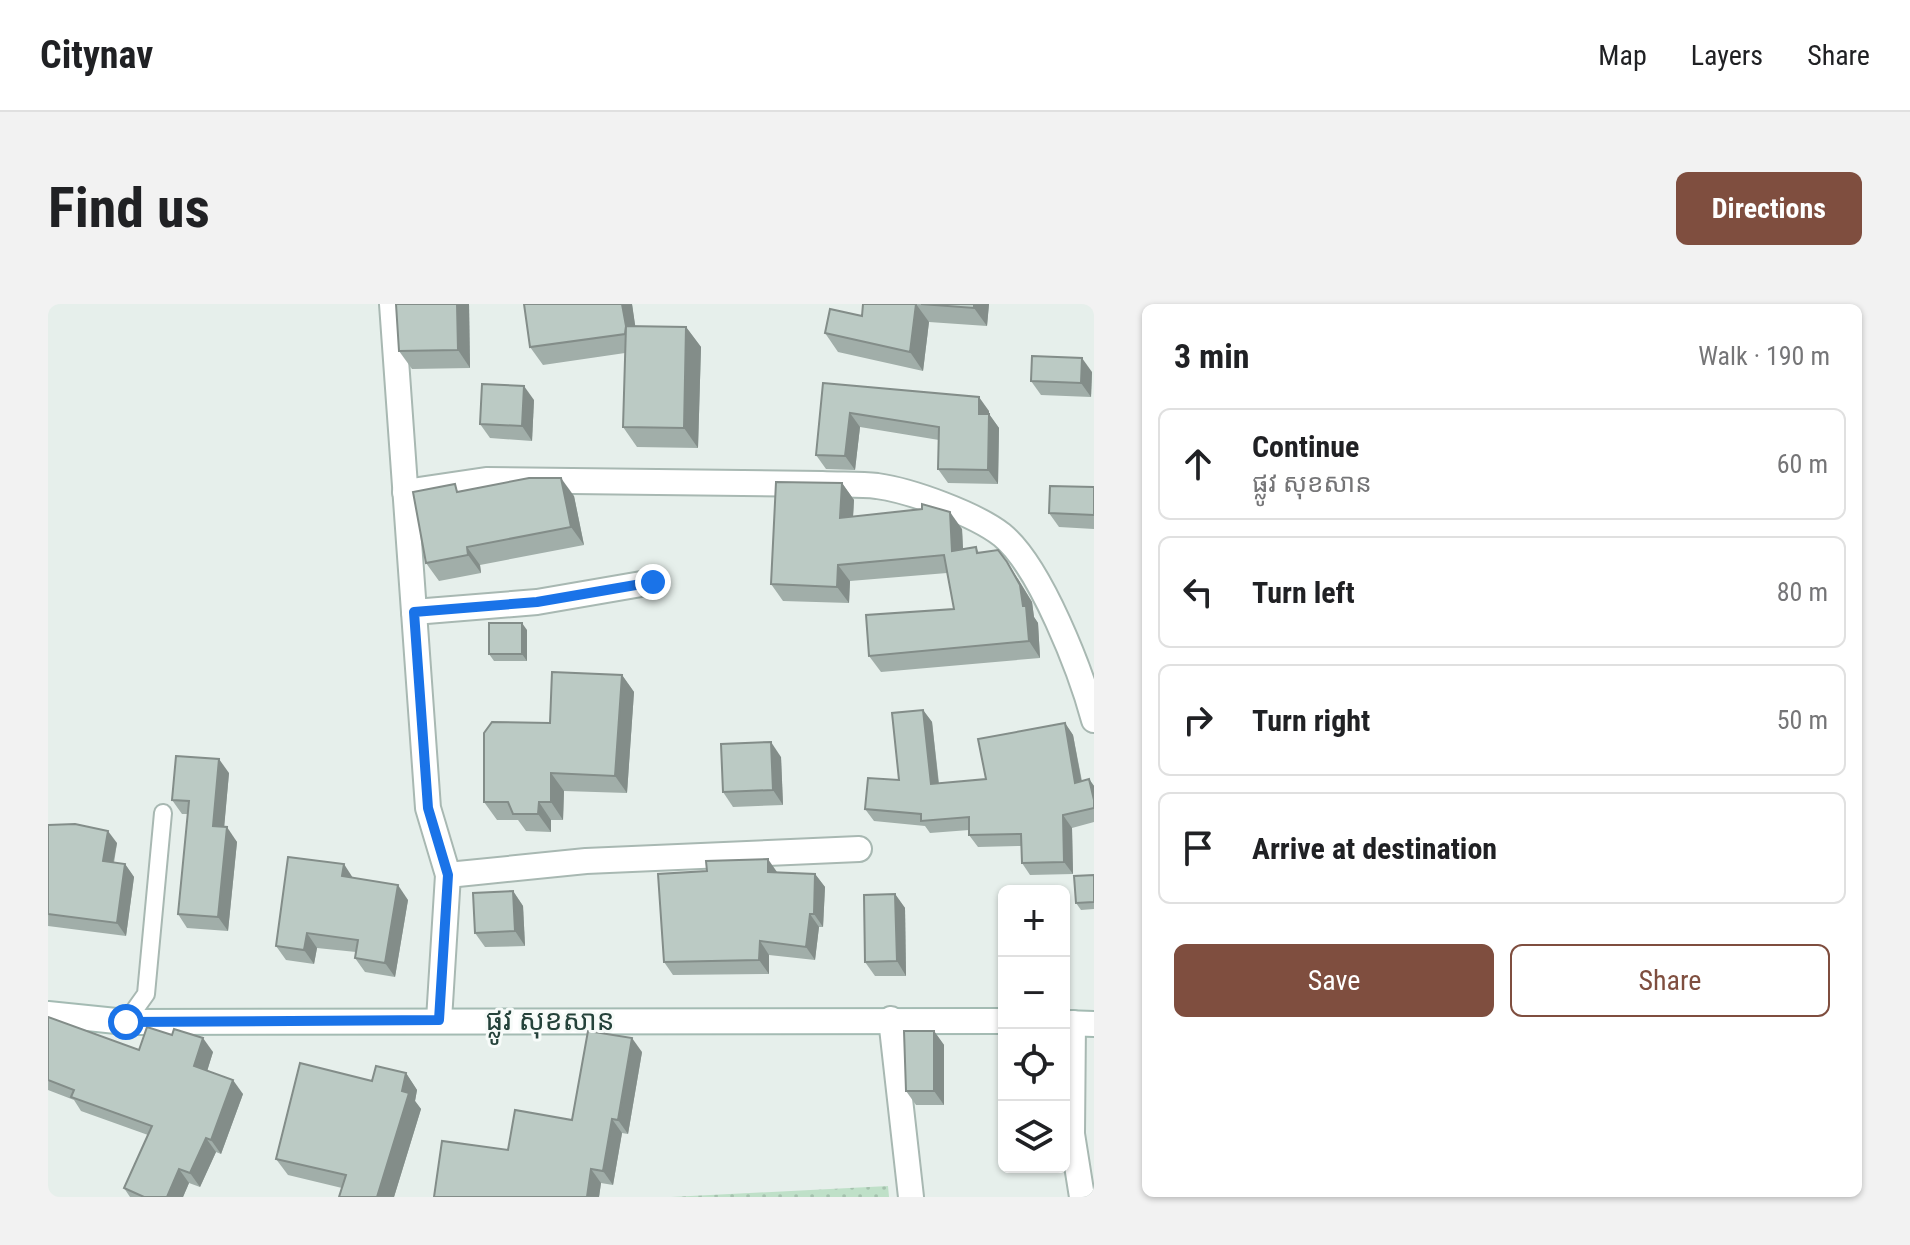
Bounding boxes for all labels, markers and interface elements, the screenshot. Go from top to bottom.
text: Citynav [40,33,153,77]
text: Map [1598,39,1647,72]
text: Layers [1691,39,1763,72]
text: Share [1807,39,1870,72]
button: Directions [1676,172,1862,245]
text: Find us [48,175,210,241]
text: 3 min [1174,336,1250,376]
text: Walk · 190 m [1698,341,1830,371]
text: Continue [1252,429,1359,464]
icon: ahead [1176,442,1220,486]
text: 60 m [1777,449,1828,479]
text: ផ្លូវ សុខសាន [1252,468,1372,498]
route end [635,564,671,600]
icon: left [1176,570,1220,614]
text: Turn left [1252,575,1355,610]
text: 80 m [1777,577,1828,607]
icon: right [1176,698,1220,742]
text: Turn right [1252,703,1370,738]
text: 50 m [1777,705,1828,735]
icon: arrive [1176,826,1220,870]
text: Arrive at destination [1252,831,1497,866]
map controls [998,885,1070,1173]
button: + [998,885,1070,957]
button: Save [1174,944,1494,1017]
button: Share [1510,944,1830,1017]
button: − [998,957,1070,1029]
route start [108,1004,144,1040]
street label: ផ្លូវ សុខសាន [486,1004,614,1045]
button: locate [998,1029,1070,1101]
button: layers [998,1101,1070,1173]

